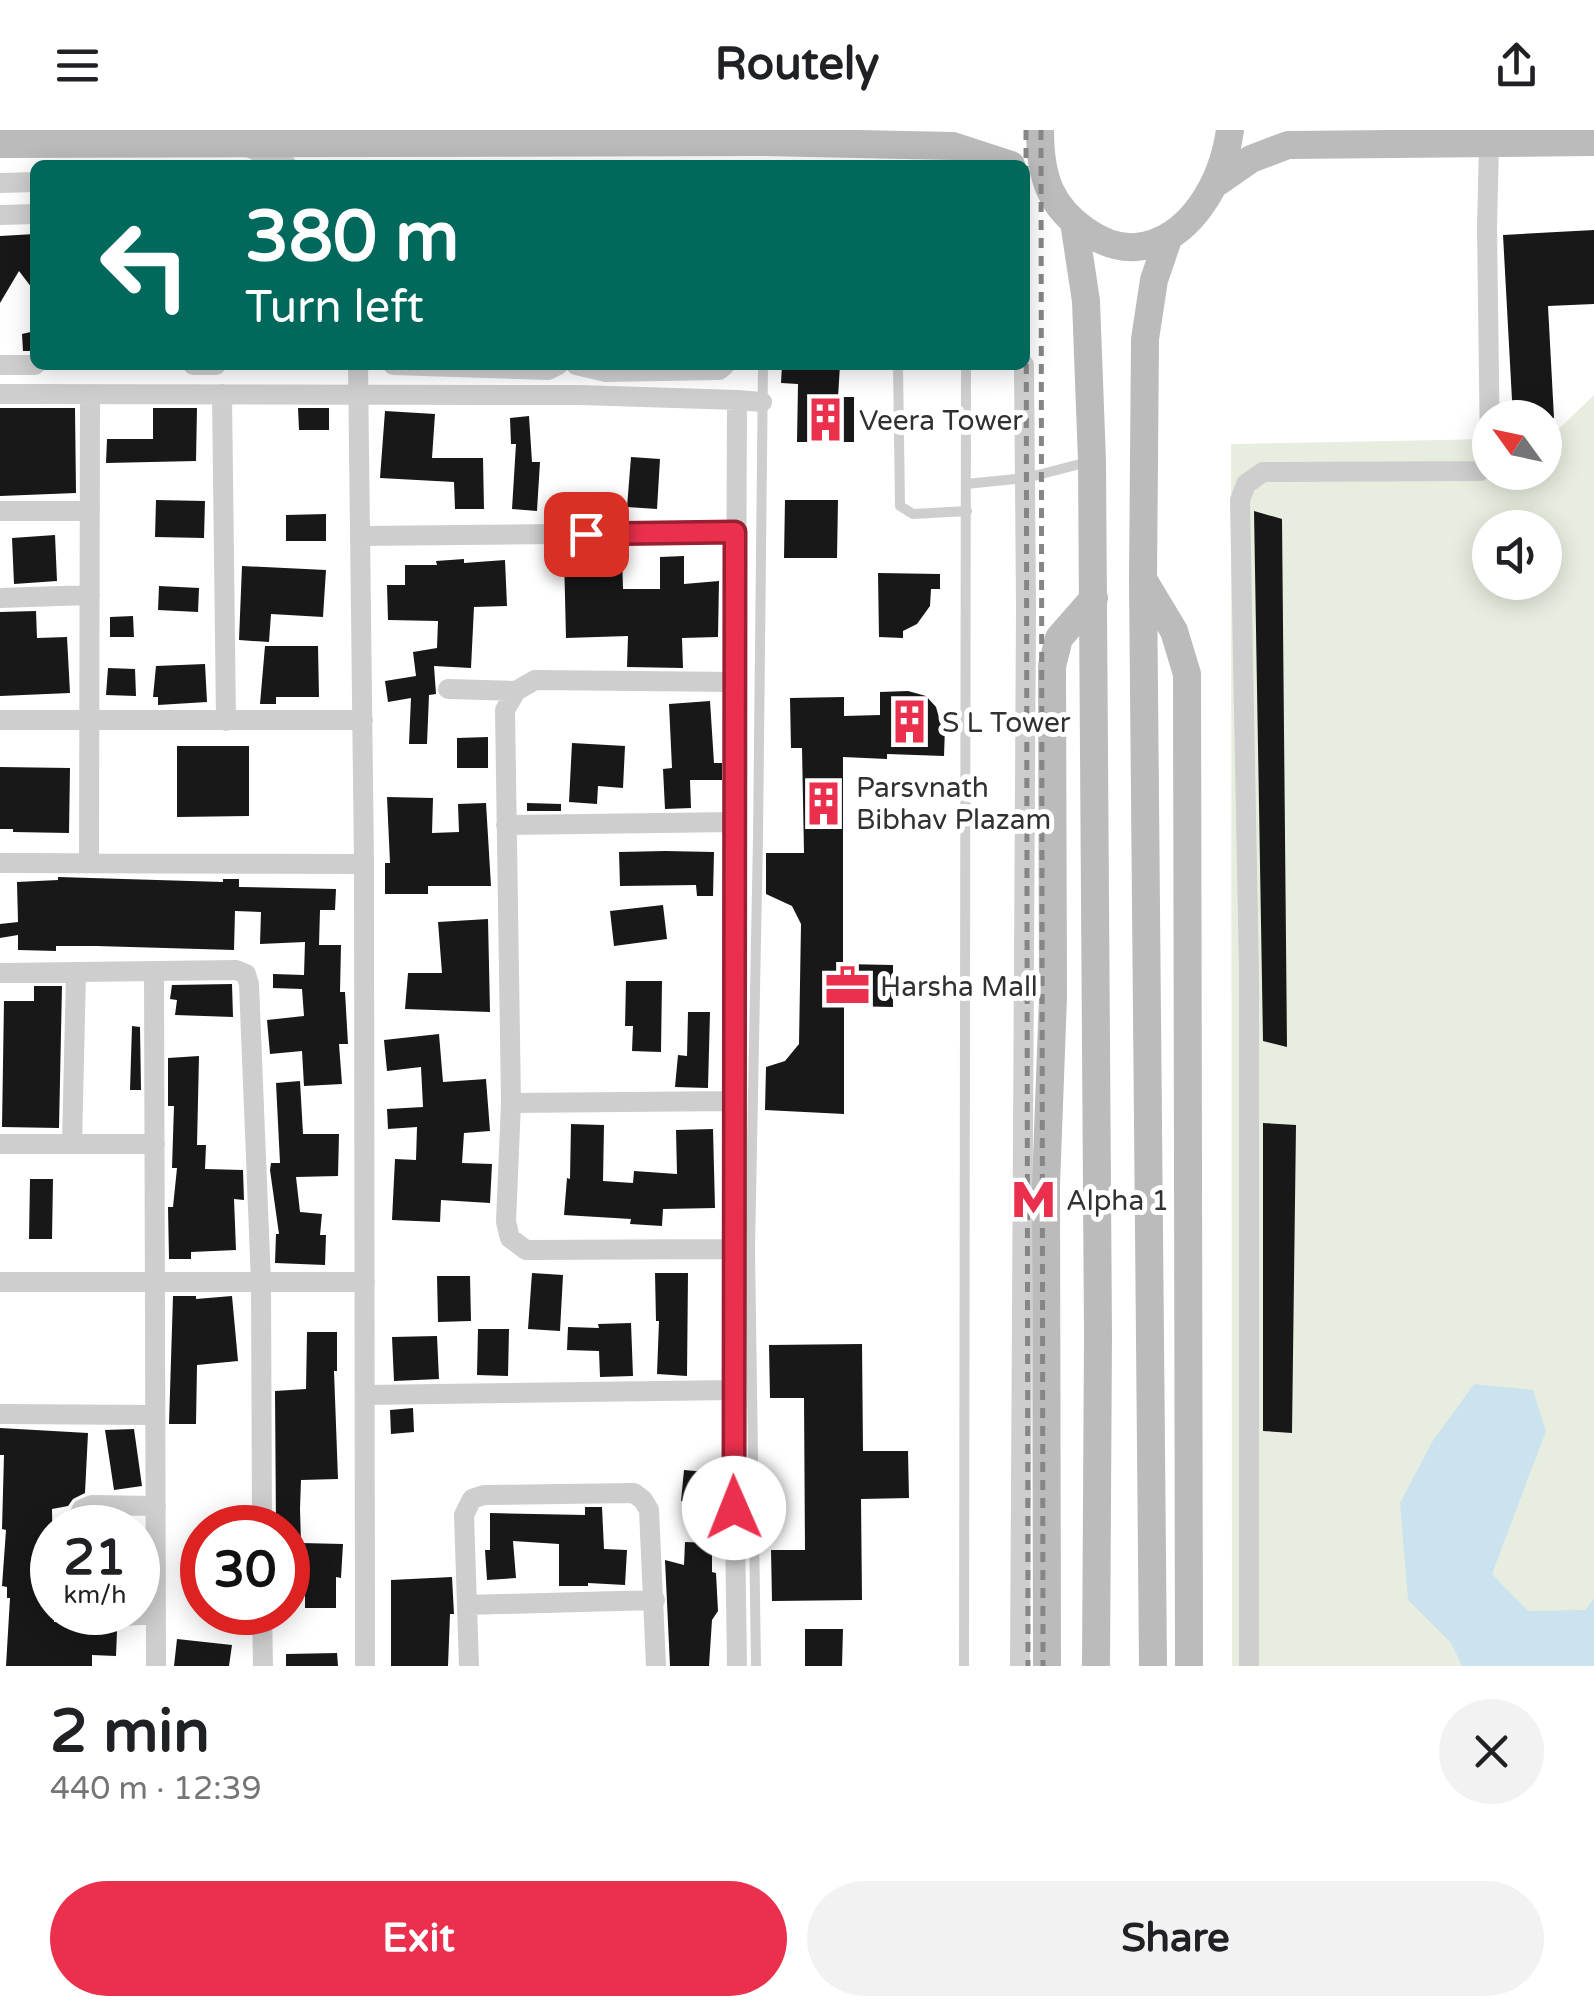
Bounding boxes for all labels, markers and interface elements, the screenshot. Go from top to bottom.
icon: menu [50,38,105,93]
text: Routely [715,38,879,92]
icon: share [1489,38,1544,93]
text: 380 m [245,196,459,280]
icon: left [80,200,210,330]
text: Turn left [245,281,424,335]
building icon: Veera Tower [802,396,850,444]
north arrow [1472,400,1562,490]
map controls [1472,400,1562,600]
place label: Veera Tower [859,404,1023,438]
pin [544,492,629,577]
icon: arrive [559,507,614,562]
button: sound [1472,510,1562,600]
building icon: S L Tower [885,698,933,746]
place label: S L Tower [942,706,1071,740]
place label: Parsvnath Bibhav Plazam [856,771,1051,837]
building icon: Parsvnath Bibhav Plazam [799,779,847,827]
office icon: Harsha Mall [823,962,871,1010]
place label: Harsha Mall [880,970,1038,1004]
metro station icon: Alpha 1 [1009,1176,1057,1224]
place label: Alpha 1 [1066,1184,1169,1218]
position arrow [682,1456,786,1560]
speed limit sign: 30 [180,1505,310,1635]
text: 21 [64,1528,126,1588]
text: km/h [64,1580,126,1610]
text: 2 min [50,1696,210,1768]
button: close [1439,1699,1544,1804]
text: 440 m · 12:39 [50,1770,262,1808]
button: Exit [50,1881,787,1996]
button: Share [807,1881,1544,1996]

